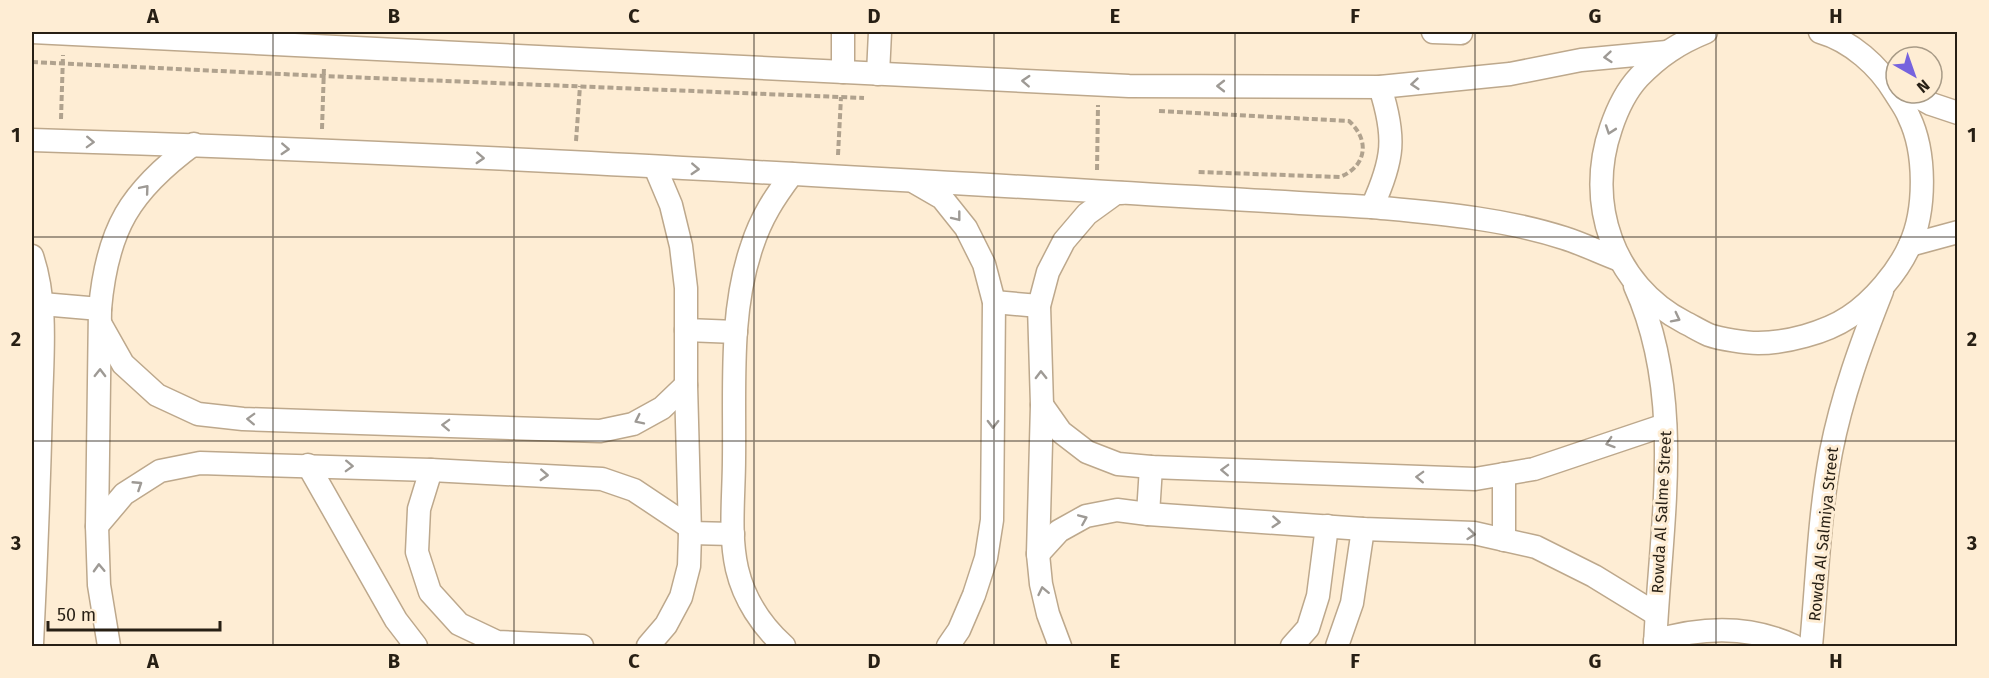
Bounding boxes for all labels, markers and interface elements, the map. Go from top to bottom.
text: A [146,4,160,28]
text: B [388,4,400,28]
text: C [628,4,640,28]
text: D [867,4,881,28]
text: E [1110,4,1120,28]
text: F [1350,4,1360,28]
text: G [1589,4,1601,28]
text: H [1829,4,1843,28]
north arrow [1884,45,1944,105]
one-way arrow [1604,50,1613,63]
one-way arrow [1021,74,1030,87]
text: N [1913,75,1933,97]
one-way arrow [1411,78,1420,91]
one-way arrow [1216,80,1225,92]
text: 1 [11,123,21,147]
text: 1 [1967,123,1977,147]
one-way arrow [1605,124,1617,135]
one-way arrow [85,135,94,148]
one-way arrow [280,142,289,155]
one-way arrow [475,152,484,165]
one-way arrow [691,163,700,176]
one-way arrow [137,185,148,196]
one-way arrow [950,210,961,221]
one-way arrow [1670,310,1681,322]
text: 2 [11,327,21,351]
text: 2 [1967,327,1977,351]
one-way arrow [94,368,106,377]
one-way arrow [1035,371,1047,380]
one-way arrow [635,412,646,424]
one-way arrow [247,413,256,426]
one-way arrow [442,419,451,431]
one-way arrow [987,420,999,429]
street label: Rowda Al Salme Street [1648,430,1675,594]
one-way arrow [1605,436,1616,449]
street label: Rowda Al Salmiya Street [1805,446,1842,622]
one-way arrow [344,460,353,473]
one-way arrow [1221,463,1230,476]
one-way arrow [539,468,548,481]
one-way arrow [1415,470,1424,483]
one-way arrow [131,481,142,492]
one-way arrow [1077,514,1088,526]
one-way arrow [1272,516,1281,529]
one-way arrow [1466,527,1476,540]
text: 3 [10,531,21,555]
text: 3 [1966,531,1977,555]
one-way arrow [92,563,105,572]
one-way arrow [1037,586,1050,596]
scale bar [48,594,220,632]
text: 50 m [57,604,96,626]
text: A [146,649,160,673]
text: B [388,649,400,673]
text: C [628,649,640,673]
text: D [867,649,881,673]
text: E [1110,649,1120,673]
text: F [1350,649,1360,673]
text: G [1589,649,1601,673]
text: H [1829,649,1843,673]

